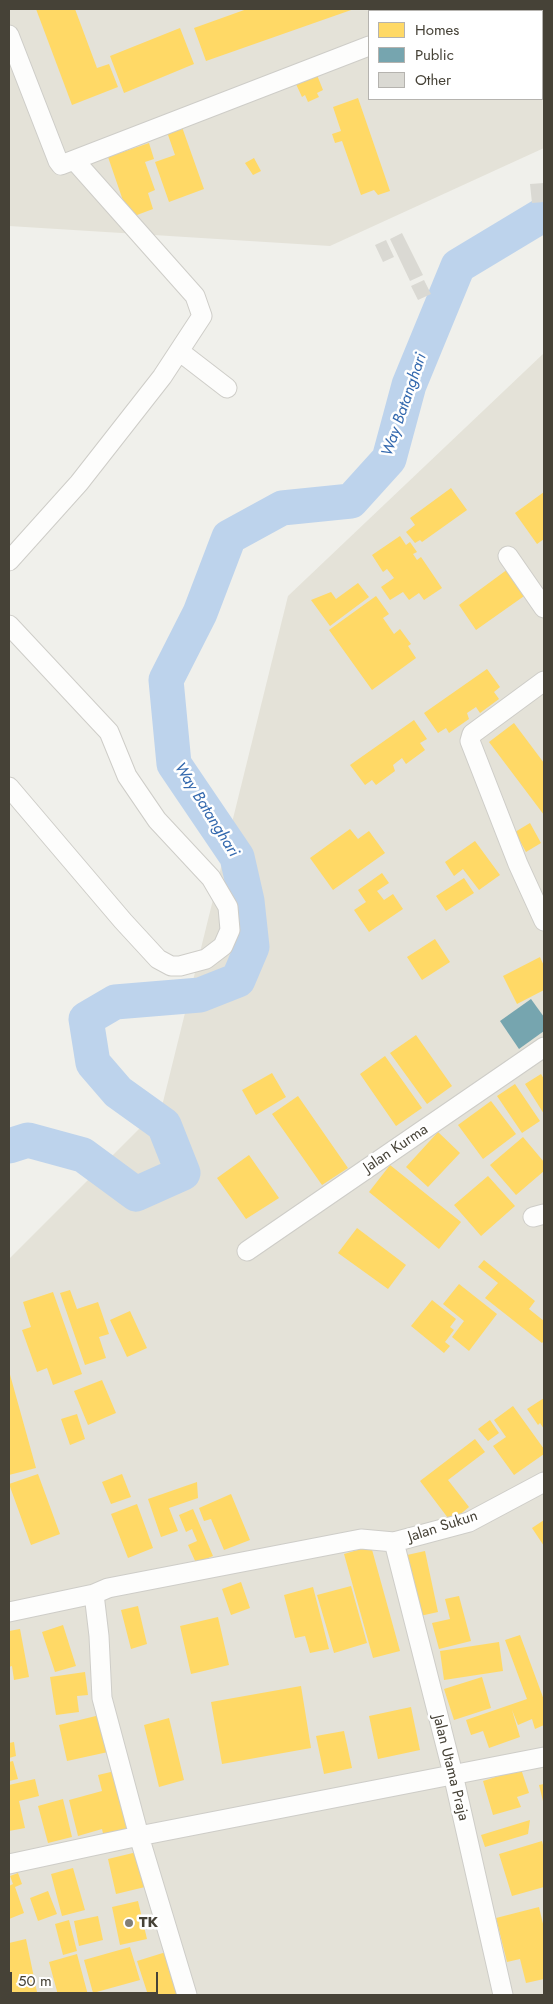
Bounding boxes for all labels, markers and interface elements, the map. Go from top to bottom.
legend [368,10,543,100]
text: Homes [415,19,459,41]
text: Public [415,44,454,66]
text: Other [415,69,451,91]
water label: Way Batanghari [378,351,432,459]
water label: Way Batanghari [169,759,243,861]
street label: Jalan Kurma [360,1121,432,1177]
street label: Jalan Sukun [406,1507,480,1547]
street label: Jalan Utama Praja [428,1713,472,1823]
place label: TK [139,1914,158,1932]
marker: TK [123,1917,135,1929]
scale bar [12,1962,160,1994]
text: 50 m [18,1970,52,1992]

